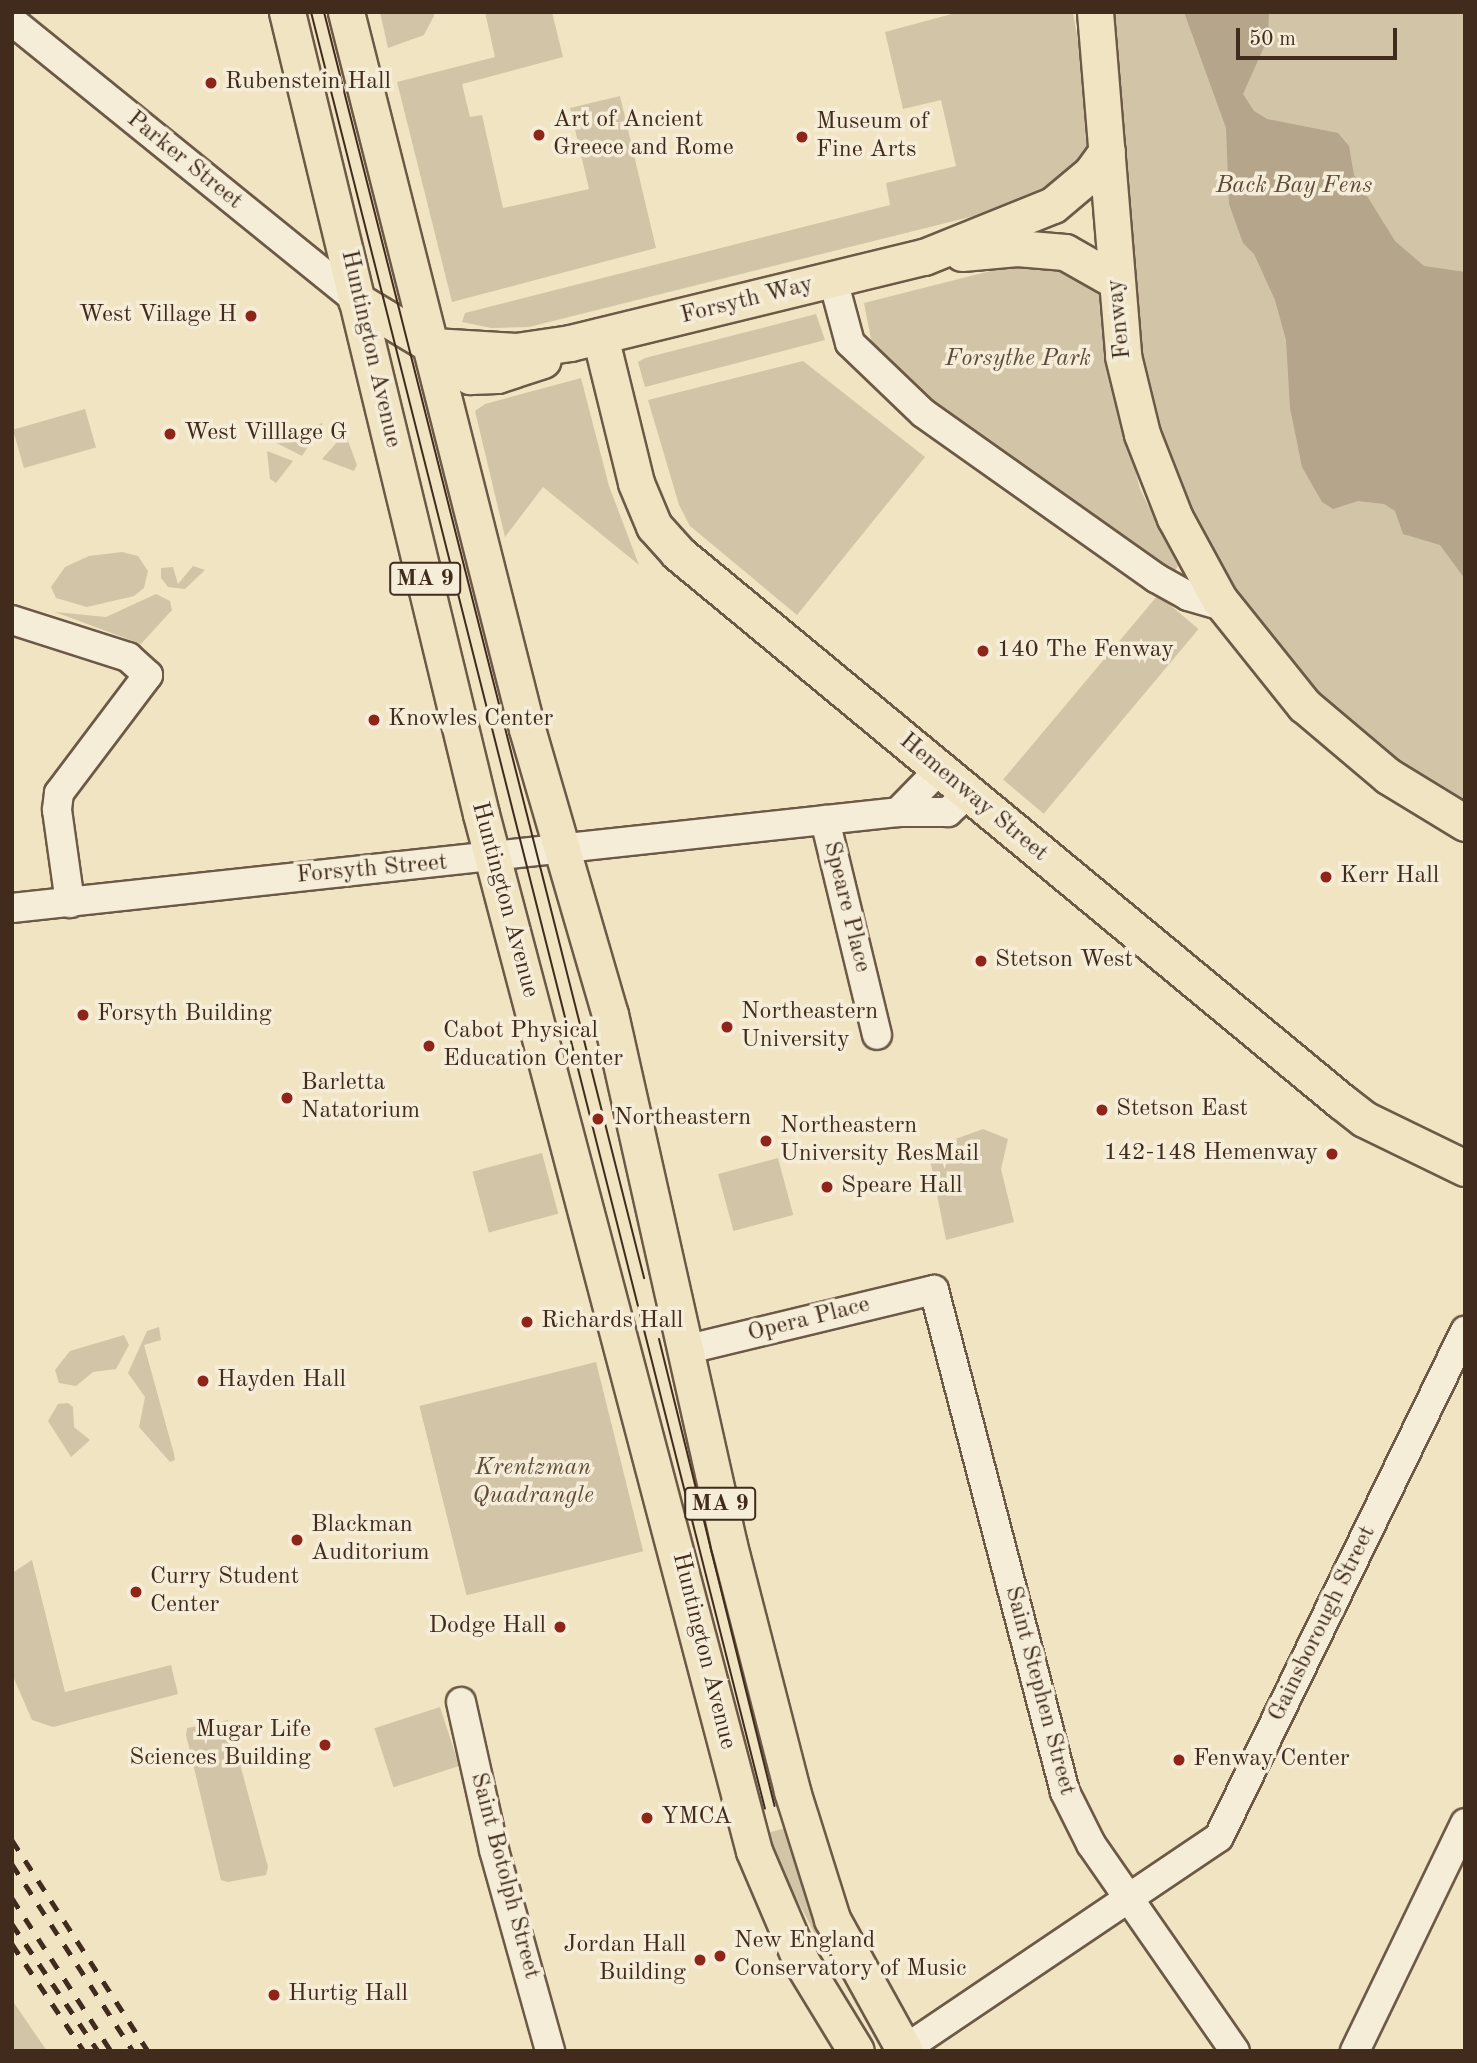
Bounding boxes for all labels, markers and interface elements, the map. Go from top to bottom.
scale bar [1239,14,1400,58]
text: 50 m [1249,29,1296,50]
place label: Rubenstein Hall [225,69,391,97]
marker: Rubenstein Hall [203,75,219,91]
street label: Parker Street [120,106,248,216]
place label: Art of Ancient Greece and Rome [553,107,734,163]
place label: Museum of Fine Arts [816,109,929,165]
marker: Art of Ancient Greece and Rome [531,127,547,143]
marker: Museum of Fine Arts [794,129,810,145]
park label: Back Bay Fens [1216,173,1372,201]
street label: Huntington Avenue [333,247,407,451]
street label: Forsyth Way [678,271,816,331]
street label: Fenway [1101,277,1139,361]
place label: West Village H [79,302,237,330]
marker: West Village H [243,308,259,324]
park label: Forsythe Park [945,346,1091,374]
place label: West Villlage G [184,420,347,448]
marker: West Villlage G [162,426,178,442]
road number: MA 9 [388,559,462,598]
place label: 140 The Fenway [997,637,1174,665]
marker: 140 The Fenway [975,643,991,659]
place label: Knowles Center [388,706,553,734]
marker: Knowles Center [366,712,382,728]
street label: Hemenway Street [893,727,1053,869]
street label: Huntington Avenue [464,799,544,1001]
street label: Speare Place [816,839,876,975]
street label: Forsyth Street [295,849,449,891]
place label: Kerr Hall [1340,863,1439,891]
marker: Kerr Hall [1318,869,1334,885]
place label: Stetson West [995,947,1133,975]
marker: Stetson West [973,953,989,969]
place label: Northeastern University [741,999,878,1055]
place label: Forsyth Building [97,1001,272,1029]
marker: Forsyth Building [75,1007,91,1023]
place label: Cabot Physical Education Center [443,1018,623,1074]
marker: Northeastern University [719,1019,735,1035]
marker: Cabot Physical Education Center [421,1038,437,1054]
place label: Barletta Natatorium [301,1070,420,1126]
marker: Barletta Natatorium [279,1090,295,1106]
place label: Stetson East [1116,1096,1248,1124]
marker: Stetson East [1094,1102,1110,1118]
place label: Northeastern [614,1105,751,1133]
marker: Northeastern [588,1109,608,1129]
place label: Northeastern University ResMail [780,1113,979,1169]
marker: Northeastern University ResMail [758,1133,774,1149]
place label: 142-148 Hemenway [1104,1140,1318,1168]
marker: 142-148 Hemenway [1324,1146,1340,1162]
place label: Speare Hall [841,1173,963,1201]
marker: Speare Hall [819,1179,835,1195]
street label: Opera Place [745,1291,873,1349]
place label: Richards Hall [541,1308,683,1336]
marker: Richards Hall [519,1314,535,1330]
place label: Hayden Hall [217,1367,346,1395]
marker: Hayden Hall [195,1373,211,1389]
park label: Krentzman Quadrangle [472,1455,594,1511]
road number: MA 9 [683,1484,757,1524]
place label: Blackman Auditorium [311,1512,430,1568]
street label: Gainsborough Street [1263,1521,1383,1727]
marker: Blackman Auditorium [289,1532,305,1548]
street label: Huntington Avenue [665,1550,741,1752]
place label: Curry Student Center [150,1564,299,1620]
street label: Saint Stephen Street [997,1583,1081,1799]
marker: Curry Student Center [128,1584,144,1600]
place label: Dodge Hall [428,1613,546,1641]
marker: Dodge Hall [552,1619,568,1635]
place label: Mugar Life Sciences Building [129,1717,311,1773]
marker: Mugar Life Sciences Building [317,1737,333,1753]
place label: Fenway Center [1193,1746,1350,1774]
marker: Fenway Center [1171,1752,1187,1768]
street label: Saint Botolph Street [463,1770,545,1982]
place label: YMCA [661,1804,732,1832]
marker: YMCA [639,1810,655,1826]
place label: New England Conservatory of Music [734,1928,966,1984]
place label: Jordan Hall Building [564,1932,686,1988]
marker: New England Conservatory of Music [712,1948,728,1964]
marker: Jordan Hall Building [692,1952,708,1968]
place label: Hurtig Hall [288,1981,408,2009]
marker: Hurtig Hall [266,1987,282,2003]

